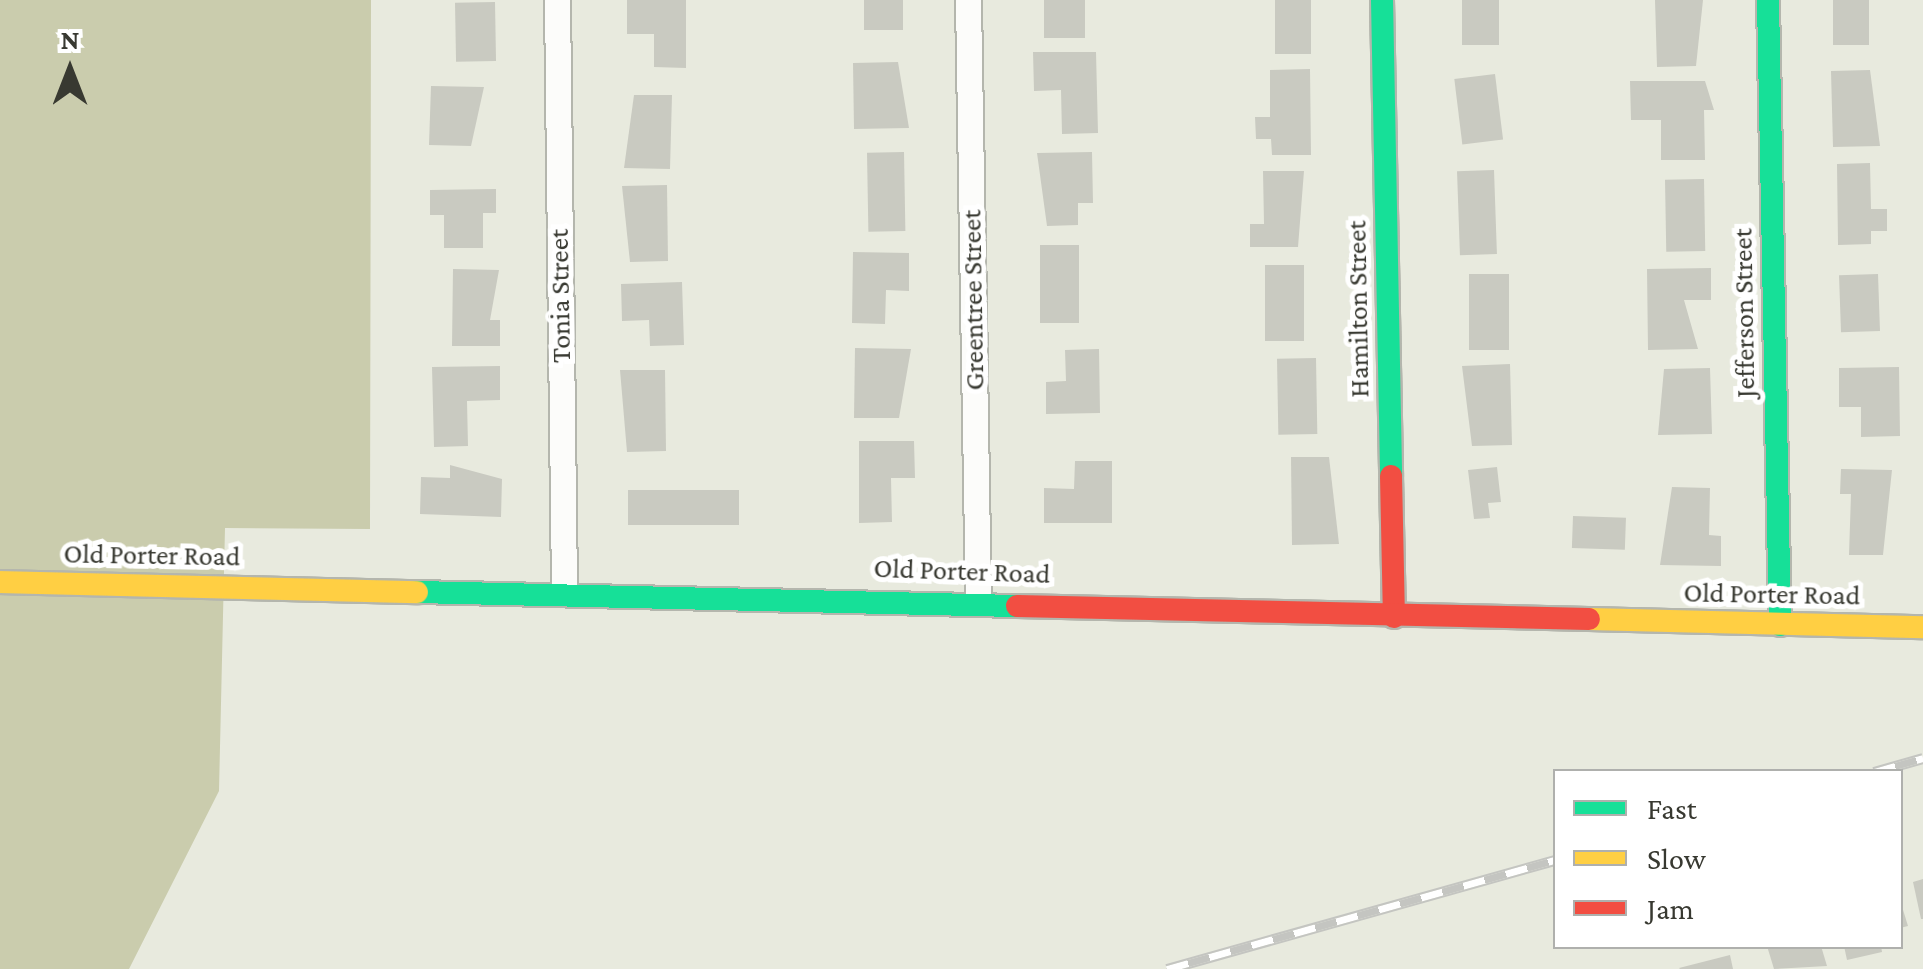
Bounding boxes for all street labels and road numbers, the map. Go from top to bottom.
street label: Greentree Street [955,209,991,391]
street label: Hamilton Street [1340,220,1376,398]
street label: Jefferson Street [1726,228,1762,398]
street label: Tonia Street [542,229,578,363]
street label: Old Porter Road [63,537,241,573]
street label: Old Porter Road [873,551,1051,591]
street label: Old Porter Road [1683,576,1861,612]

